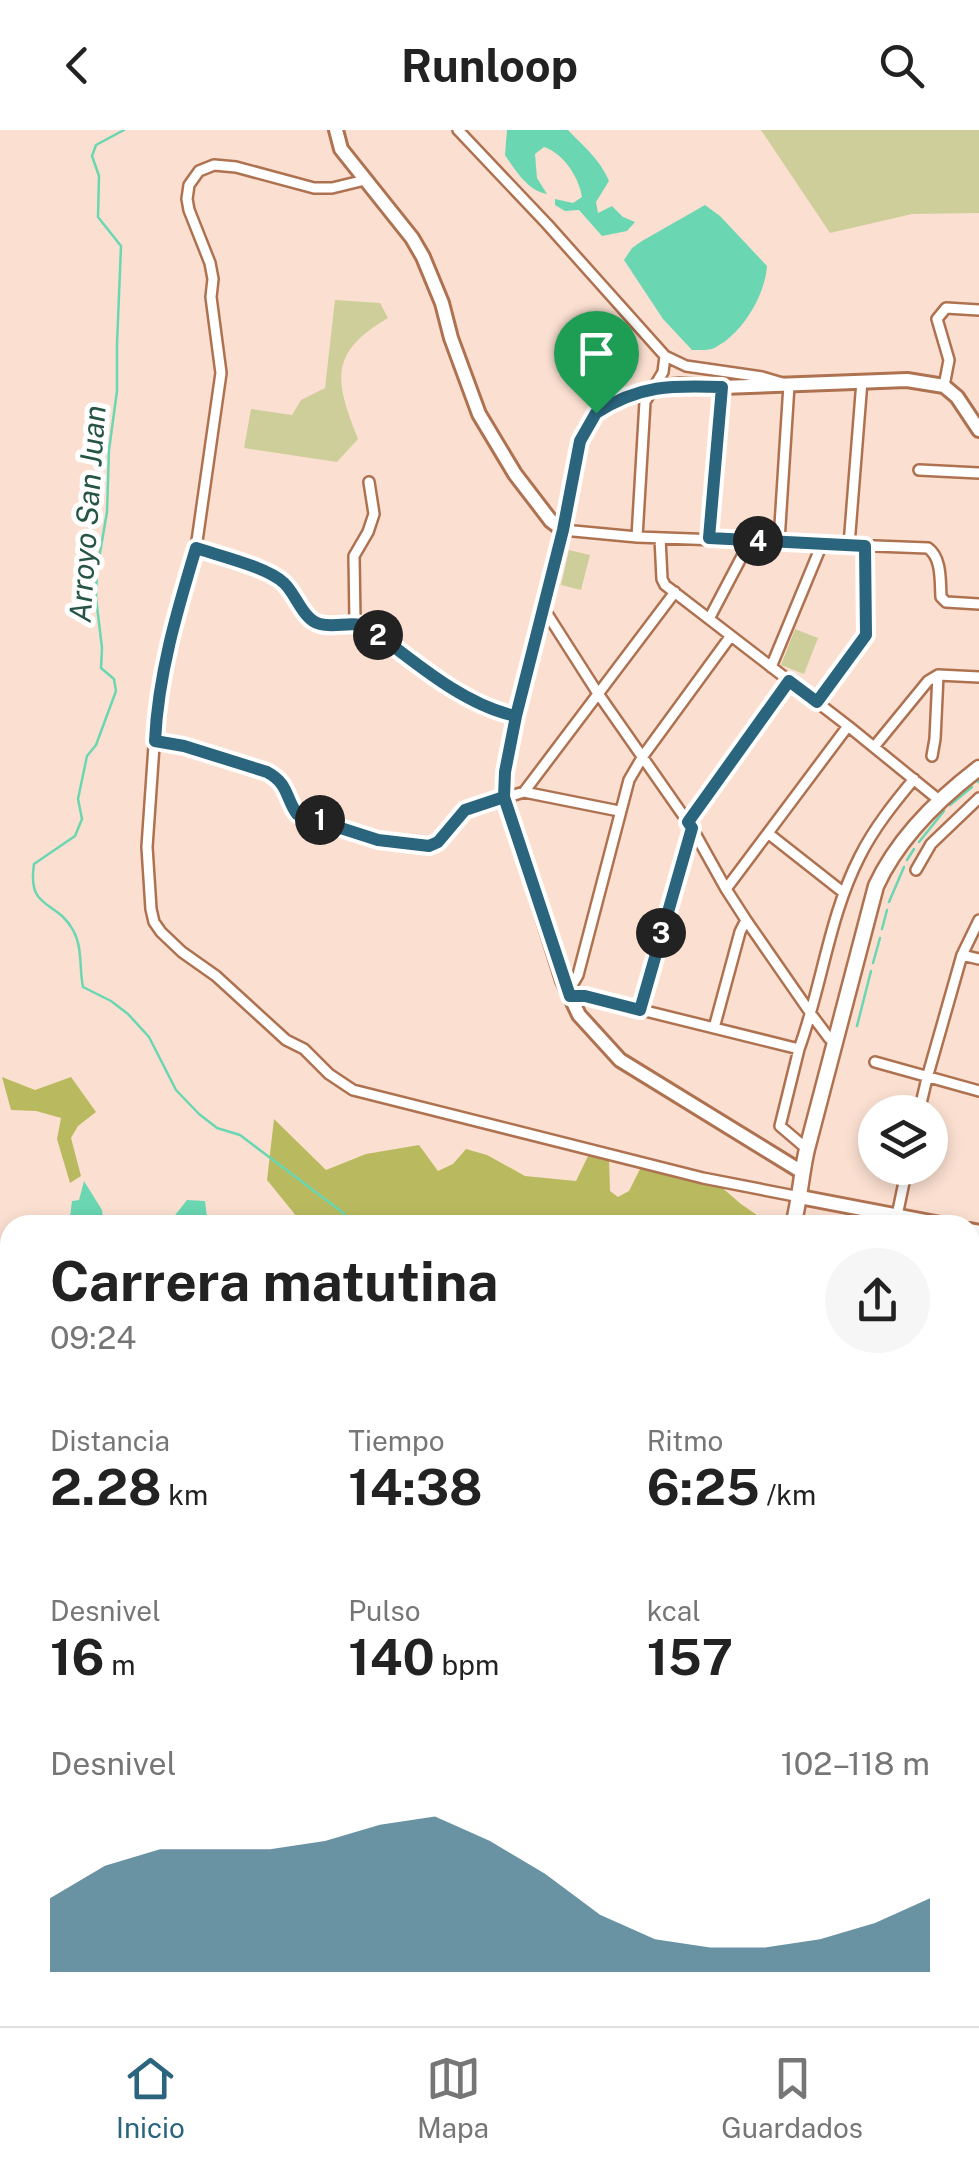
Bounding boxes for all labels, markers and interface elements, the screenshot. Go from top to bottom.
icon: back [50,38,105,93]
icon: search [874,38,929,93]
text: Runloop [401,39,578,92]
pin [554,311,639,414]
icon: arrive [569,326,624,381]
water label: Arroyo San Juan [61,404,113,624]
pin: 4 [733,516,783,566]
text: 4 [749,524,767,557]
pin: 2 [353,610,403,660]
text: 2 [369,618,387,651]
pin: 1 [295,795,345,845]
text: 1 [314,803,326,836]
pin: 3 [636,908,686,958]
text: 3 [652,916,670,949]
map controls [858,1095,948,1185]
button: layers [858,1095,948,1185]
button: share [825,1248,930,1353]
text: Carrera matutina [50,1249,498,1313]
text: 09:24 [50,1319,136,1356]
text: Distancia [50,1424,170,1457]
text: Tiempo [348,1424,444,1457]
text: Ritmo [647,1424,723,1457]
text: 2.28 [50,1457,162,1516]
text: 14:38 [348,1457,483,1516]
text: 6:25 [647,1457,760,1516]
text: km [162,1478,208,1511]
text: /km [760,1478,816,1511]
text: Desnivel [50,1594,161,1627]
text: Pulso [348,1594,421,1627]
text: kcal [647,1594,701,1627]
text: 16 [50,1627,104,1686]
text: 140 [348,1627,435,1686]
text: 157 [647,1627,733,1686]
text: m [104,1648,135,1681]
text: bpm [435,1648,499,1681]
text: Desnivel [50,1745,176,1782]
text: 102–118 m [781,1745,930,1782]
tab: Inicio [116,2051,185,2144]
tab: Mapa [417,2051,489,2144]
tab: Guardados [721,2051,863,2144]

